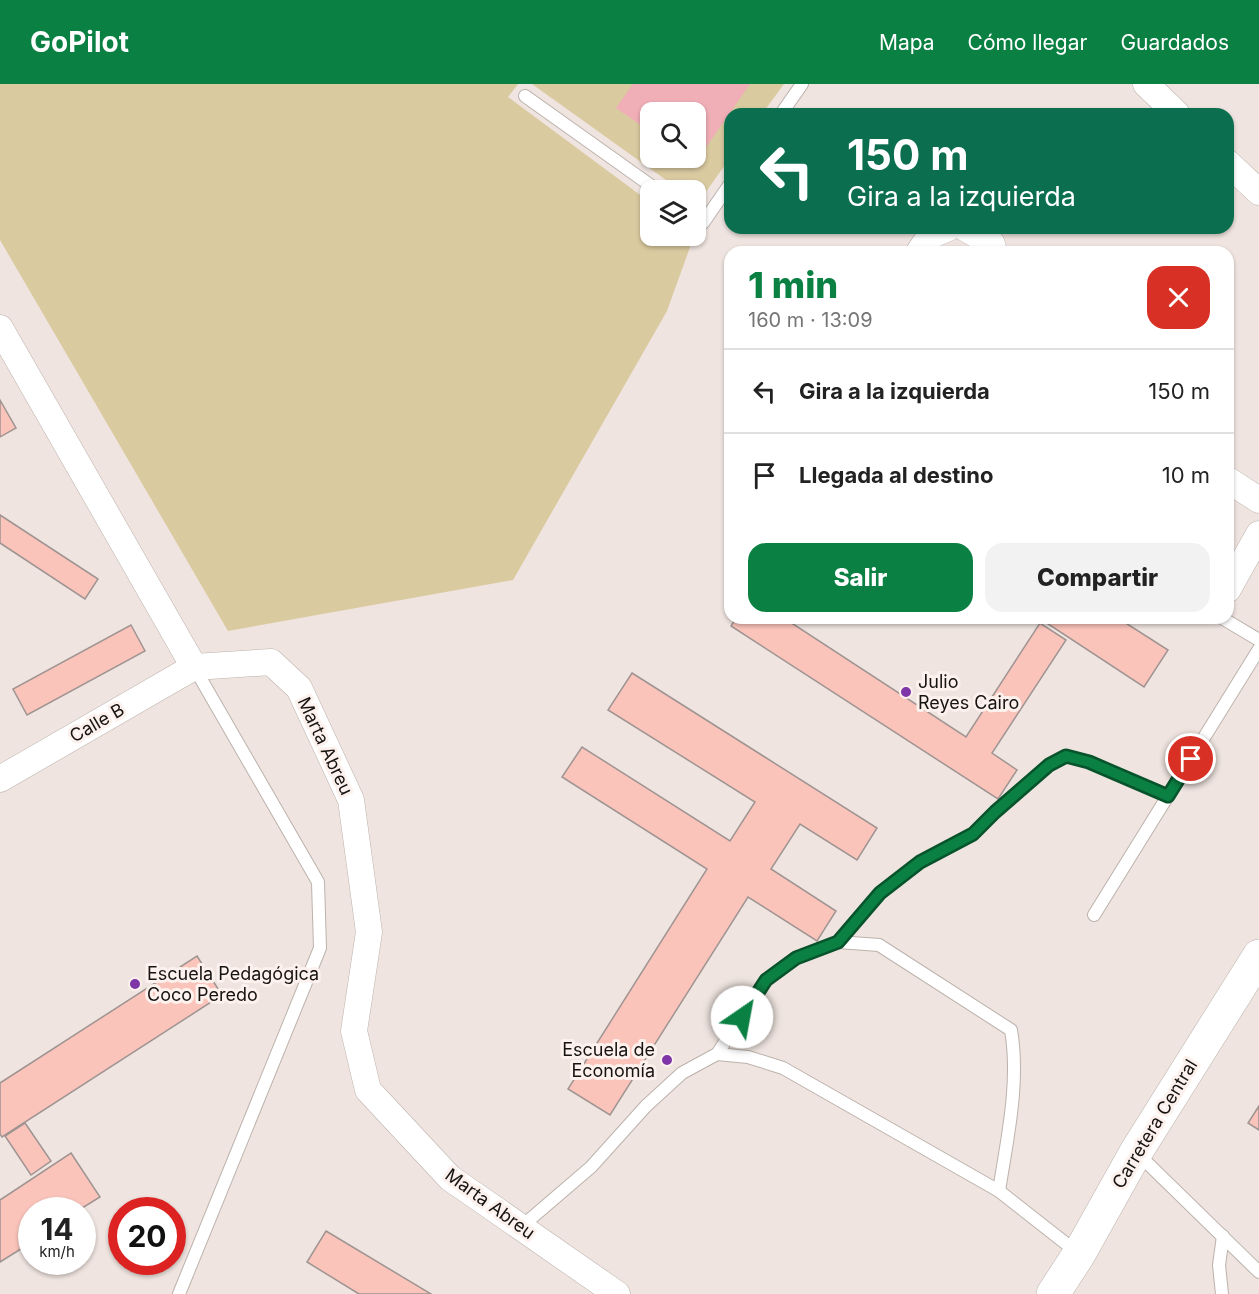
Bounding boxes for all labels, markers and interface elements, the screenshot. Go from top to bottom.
text: GoPilot [30,25,129,59]
text: Mapa [879,30,935,55]
text: Cómo llegar [968,30,1087,55]
text: Guardados [1120,30,1229,55]
map controls [640,102,706,246]
button: search [640,102,706,168]
text: 150 m [847,129,969,180]
icon: left [748,132,826,210]
button: layers [640,180,706,246]
text: Gira a la izquierda [847,180,1076,213]
text: 1 min [748,263,838,307]
button: close [1147,266,1210,329]
text: 160 m · 13:09 [748,308,873,332]
icon: left [748,375,781,408]
text: Gira a la izquierda [799,378,990,404]
text: 150 m [1148,378,1210,404]
icon: arrive [748,459,781,492]
text: Llegada al destino [799,462,993,488]
text: 10 m [1162,462,1210,488]
button: Salir [748,543,973,612]
button: Compartir [985,543,1210,612]
place label: Julio Reyes Cairo [918,671,1019,713]
marker: Julio Reyes Cairo [899,685,913,699]
street label: Marta Abreu [294,693,357,798]
street label: Calle B [66,699,128,746]
pin [1165,733,1216,784]
icon: arrive [1174,742,1207,775]
place label: Escuela Pedagógica Coco Peredo [147,963,319,1005]
marker: Escuela Pedagógica Coco Peredo [128,977,142,991]
position arrow [710,985,774,1049]
place label: Escuela de Economía [562,1039,655,1081]
marker: Escuela de Economía [660,1053,674,1067]
street label: Carretera Central [1108,1055,1201,1192]
street label: Marta Abreu [441,1164,539,1243]
speed limit sign: 20 [108,1197,186,1275]
text: 14 [40,1211,74,1247]
text: km/h [39,1242,75,1261]

